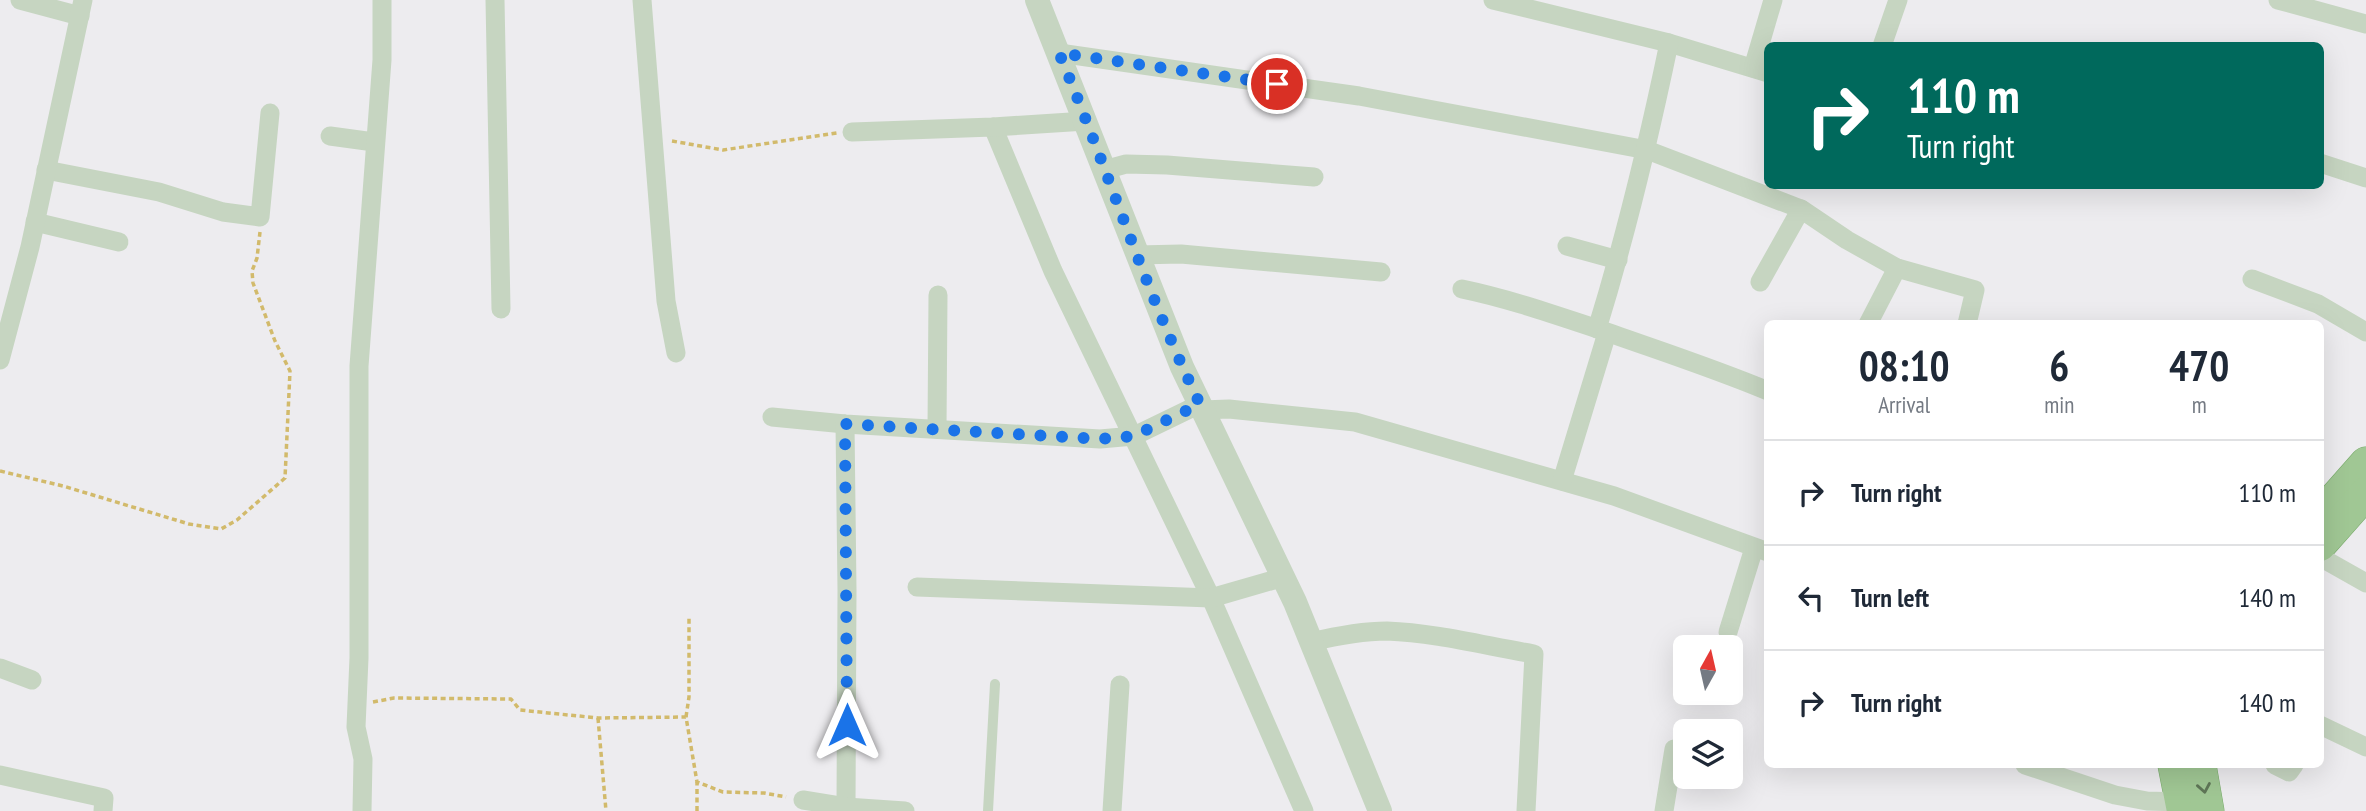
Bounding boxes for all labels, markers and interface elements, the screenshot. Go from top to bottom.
pin [1247,54,1307,114]
text: 110 m [1907,63,2020,127]
icon: arrive [1258,65,1296,103]
icon: right [1792,70,1883,161]
text: Turn right [1907,125,2015,167]
text: 08:10 [1859,338,1950,393]
text: 6 [2049,338,2069,393]
text: 470 [2169,338,2229,393]
text: Arrival [1878,390,1930,419]
text: min [2044,390,2074,419]
text: m [2192,390,2207,419]
icon: right [1792,474,1830,512]
text: Turn right [1851,476,1942,509]
text: 110 m [2238,476,2296,509]
icon: left [1792,579,1830,617]
text: Turn left [1851,581,1929,614]
text: 140 m [2238,581,2296,614]
north arrow [1673,635,1743,705]
map controls [1673,635,1743,789]
icon: right [1792,684,1830,722]
text: Turn right [1851,686,1942,719]
text: 140 m [2238,686,2296,719]
position arrow [810,688,884,762]
button: layers [1673,719,1743,789]
one-way arrow [2196,782,2211,794]

